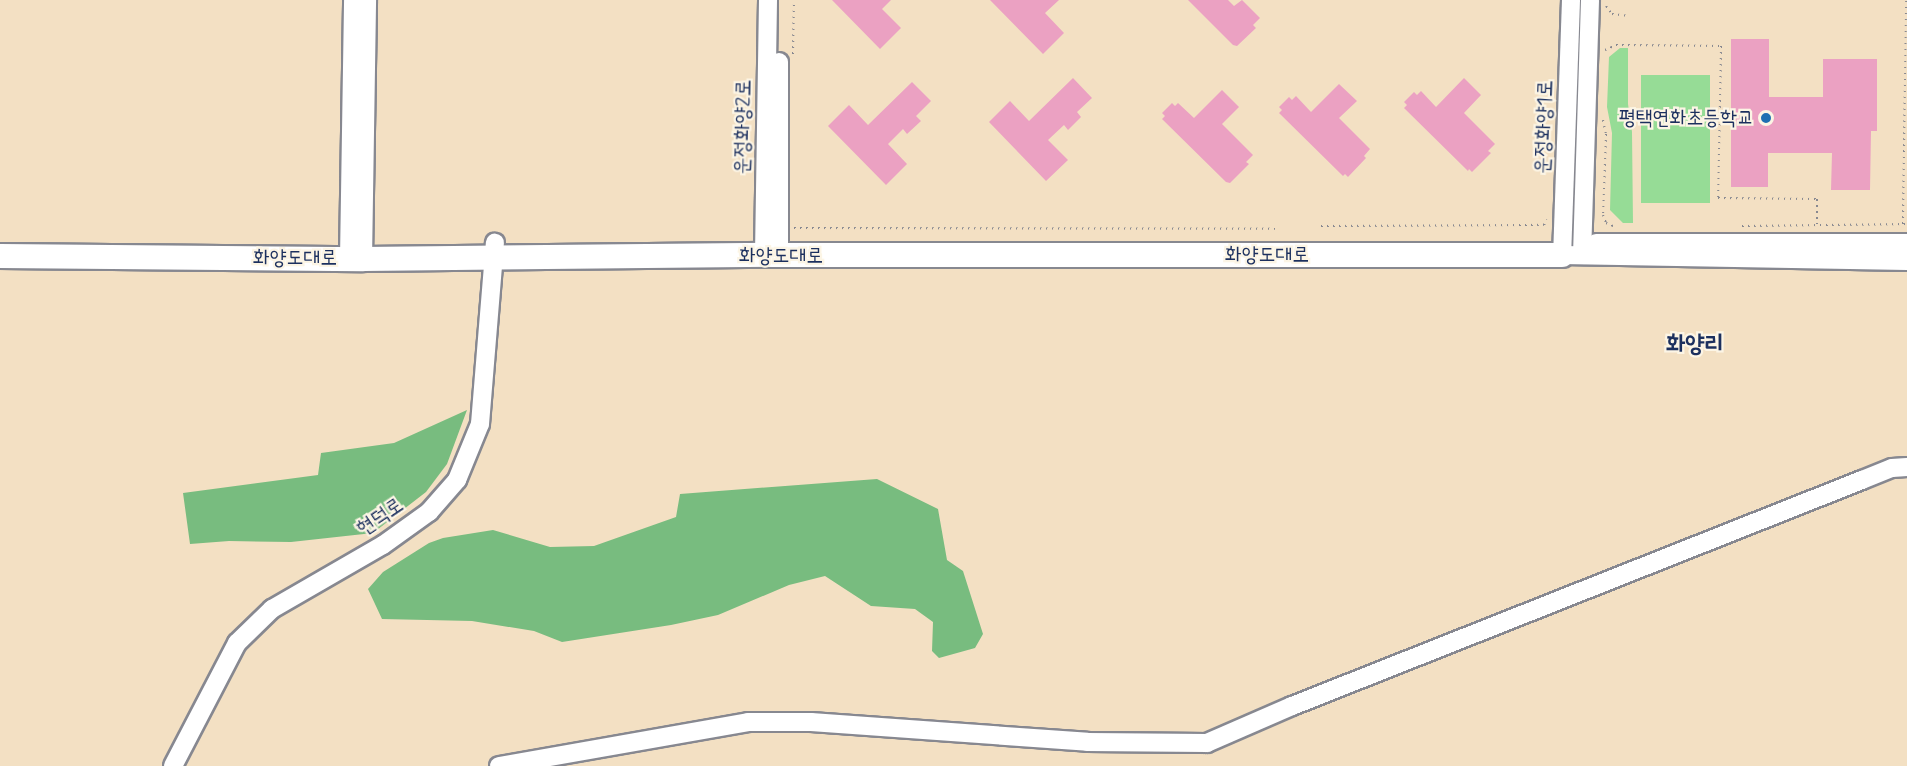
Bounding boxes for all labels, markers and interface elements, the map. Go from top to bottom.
street label: 운정화양2로 [730,79,756,175]
street label: 운정화양1로 [1530,80,1558,174]
place label: 평택연화초등학교 [1619,105,1754,131]
marker: 평택연화초등학교 [1759,111,1773,125]
street label: 화양도대로 [1225,242,1309,268]
street label: 화양도대로 [739,243,823,269]
street label: 화양도대로 [253,245,337,271]
district label: 화양리 [1666,331,1724,359]
street label: 현덕로 [352,492,408,542]

